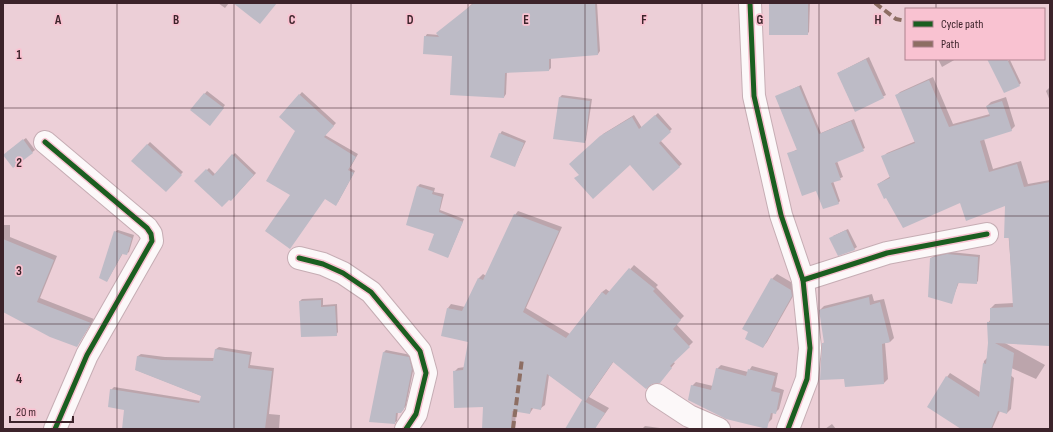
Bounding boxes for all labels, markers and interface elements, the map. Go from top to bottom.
legend [905,8,1045,60]
text: A [54,12,62,28]
text: B [173,12,179,28]
text: C [289,12,296,28]
text: D [407,12,414,28]
text: E [523,12,529,28]
text: F [641,12,647,28]
text: G [757,12,764,28]
text: H [875,12,882,28]
text: Cycle path [941,17,983,32]
text: Path [941,37,959,52]
text: 1 [16,47,22,63]
text: 2 [16,155,22,171]
text: 3 [16,263,22,279]
text: 4 [16,371,22,387]
scale bar [10,398,73,424]
text: 20 m [16,405,36,420]

